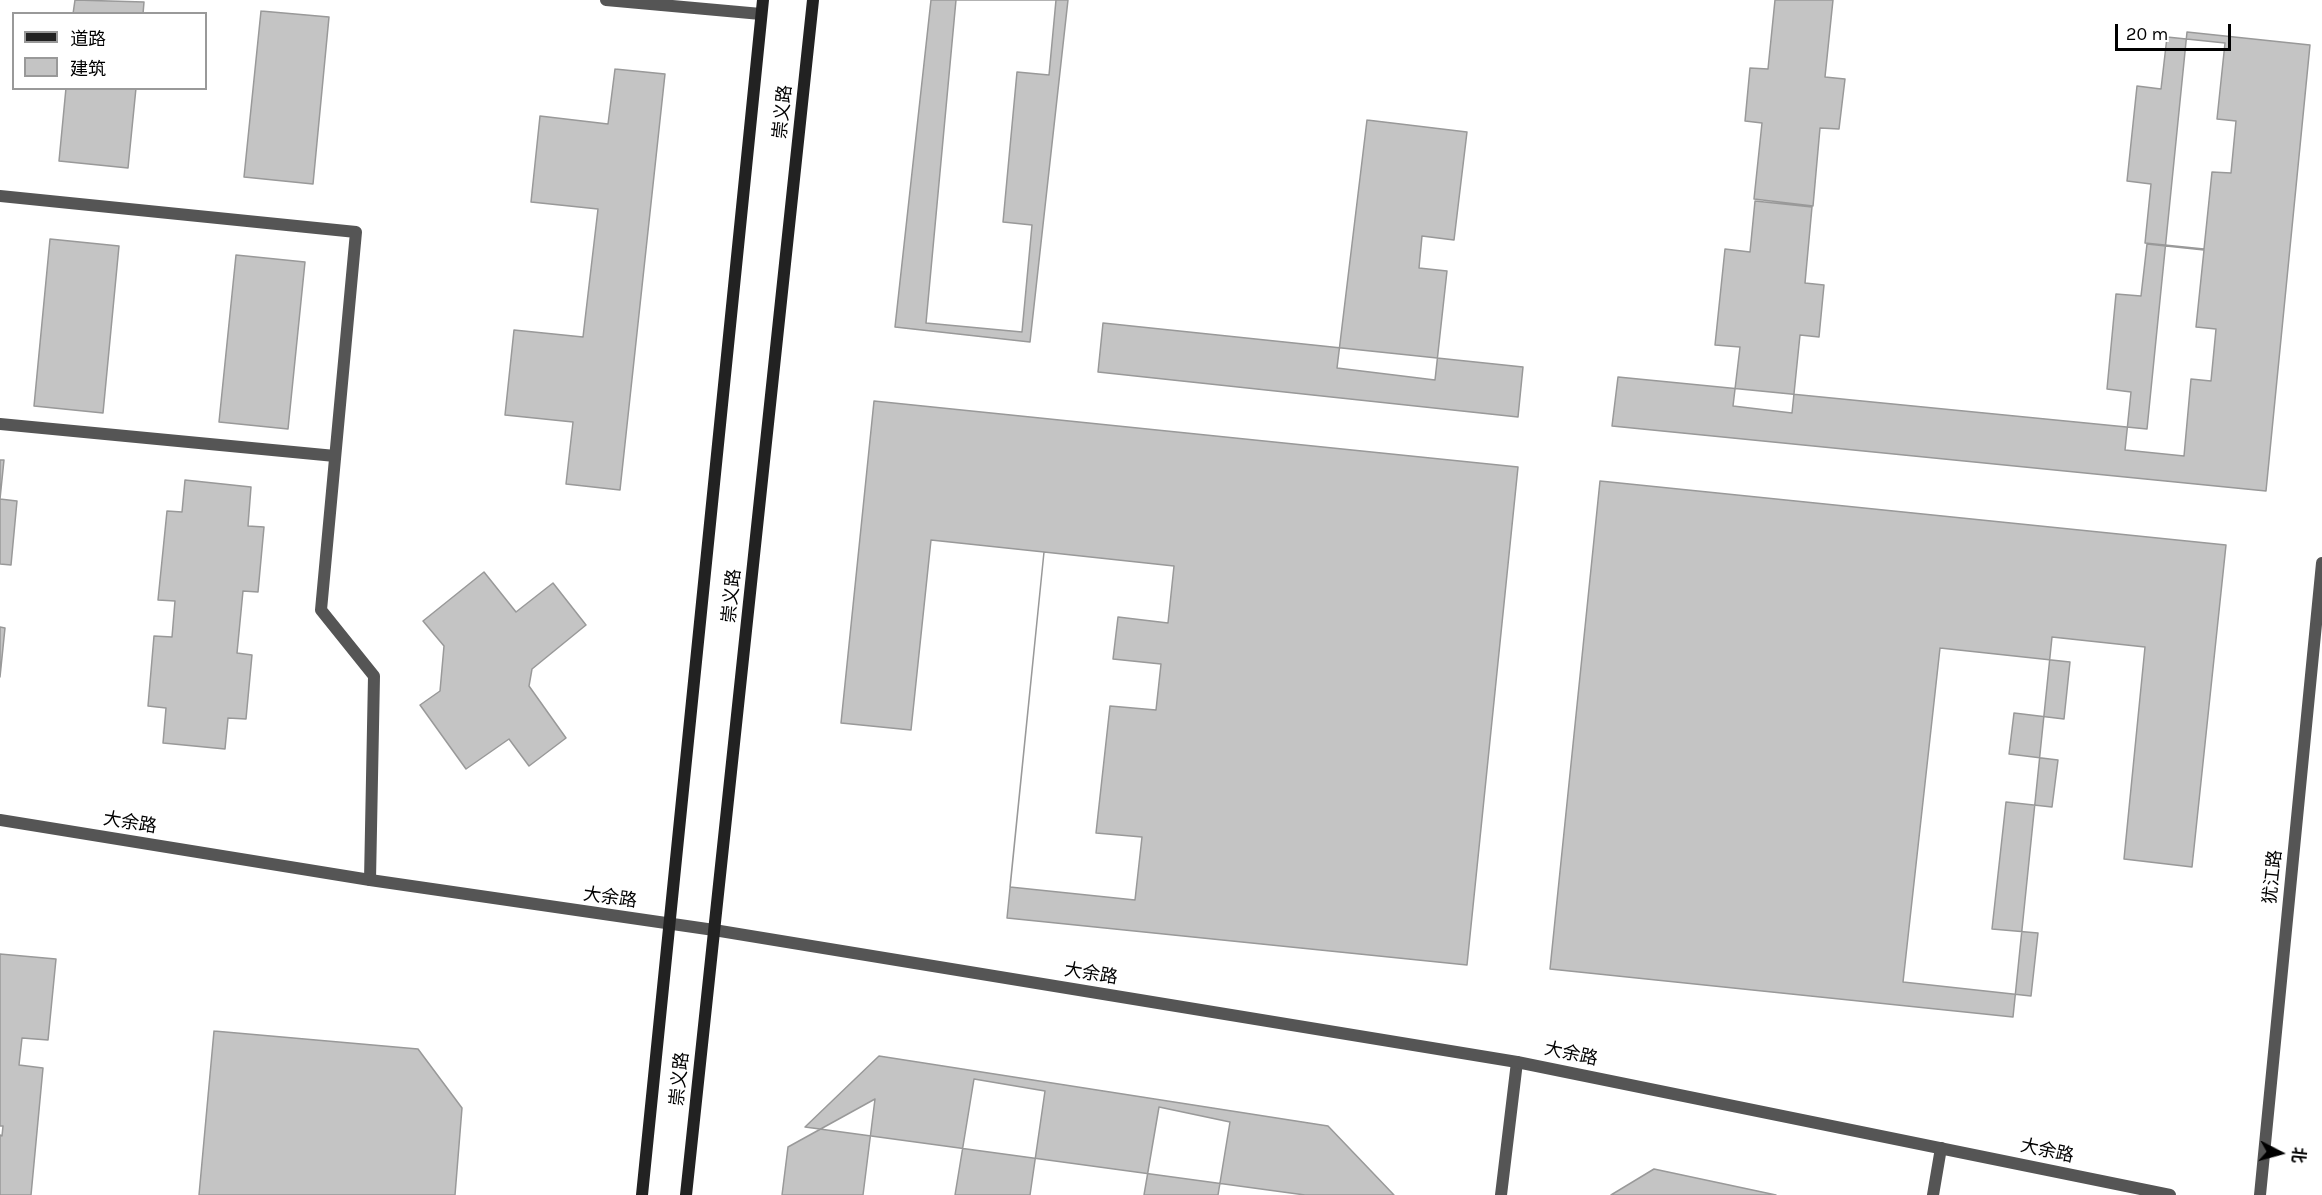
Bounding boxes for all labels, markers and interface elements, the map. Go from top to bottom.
legend [12,12,207,90]
scale bar [2118,12,2234,50]
text: 20 m [2126,23,2168,45]
text: 道路 [70,28,106,50]
text: 建筑 [70,58,106,80]
street label: 崇义路 [769,84,797,140]
street label: 崇义路 [718,568,746,624]
street label: 大余路 [102,808,158,838]
street label: 犹江路 [2259,849,2287,905]
street label: 大余路 [582,884,638,912]
street label: 大余路 [1063,959,1119,989]
street label: 大余路 [1542,1038,1600,1070]
street label: 崇义路 [666,1051,694,1107]
north arrow [2250,1123,2310,1183]
street label: 大余路 [2018,1135,2076,1167]
text: 北 [2288,1146,2309,1164]

